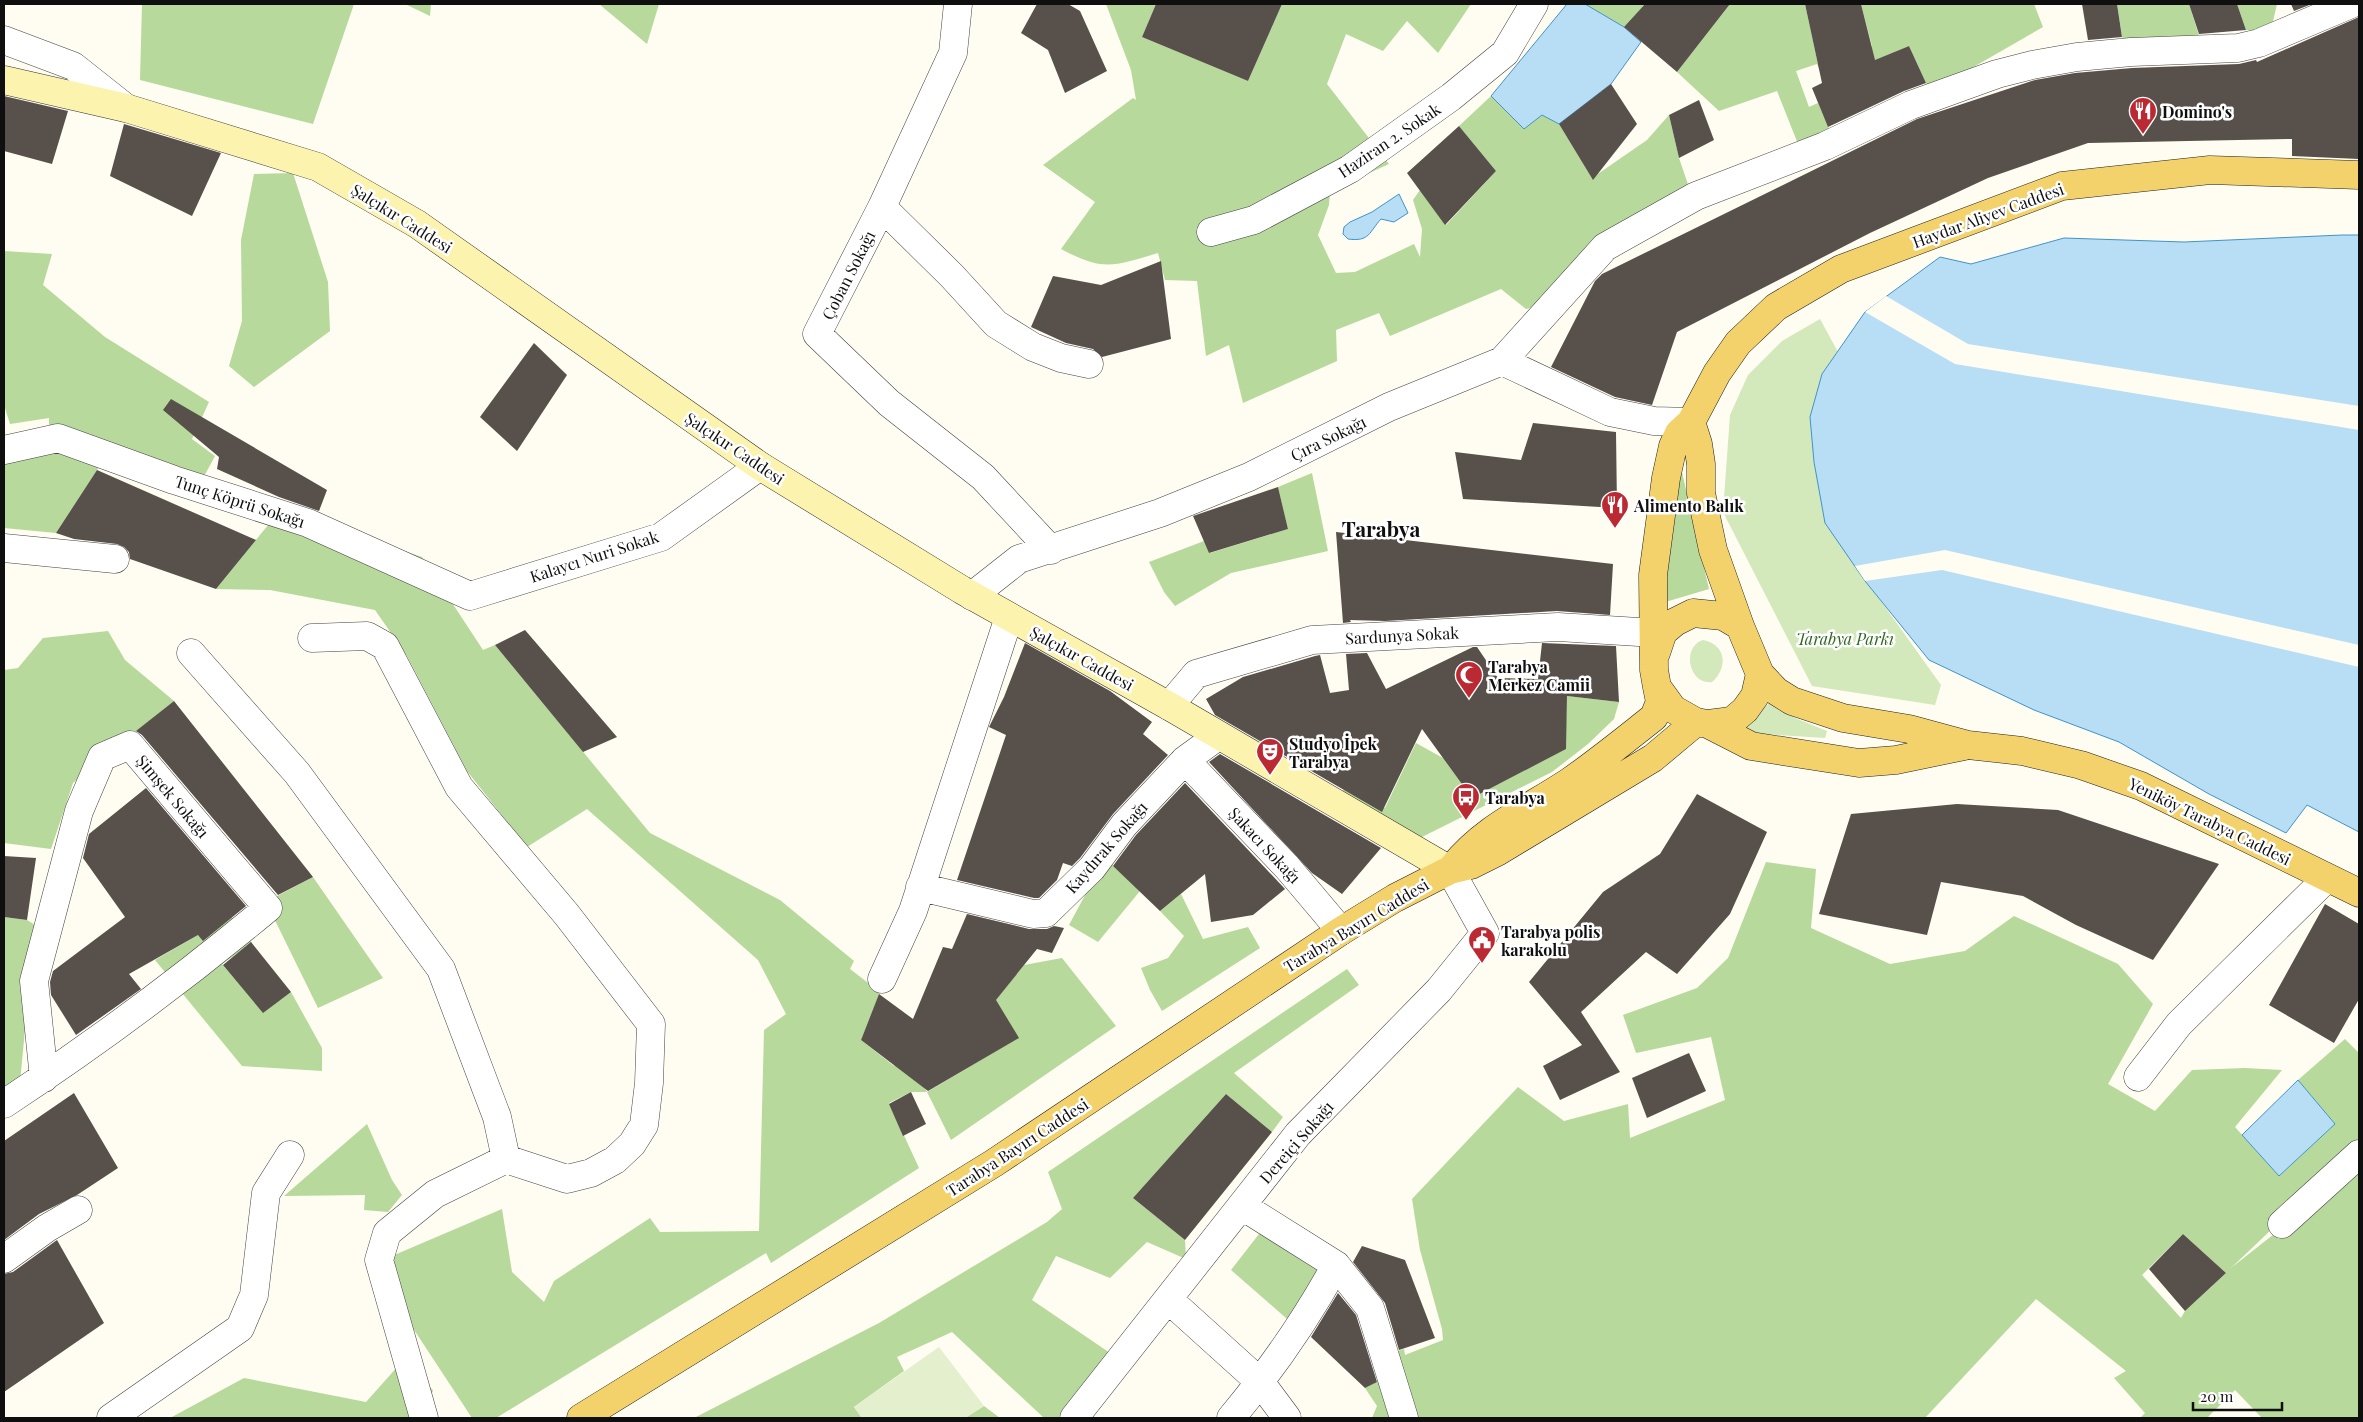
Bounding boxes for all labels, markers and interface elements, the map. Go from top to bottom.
restaurant icon: Domino's [2128,96,2158,135]
street label: Haziran 2. Sokak [1334,98,1444,182]
place label: Domino's [2162,101,2232,122]
street label: Haydar Aliyev Caddesi [1909,178,2067,252]
street label: Şalçıkır Caddesi [348,179,457,258]
street label: Çoban Sokağı [817,227,880,323]
street label: Şalçıkır Caddesi [681,407,789,489]
street label: Çıra Sokağı [1287,411,1370,465]
street label: Tunç Köprü Sokağı [172,470,308,532]
restaurant icon: Alimento Balık [1600,490,1630,529]
place label: Alimento Balık [1633,495,1744,516]
district label: Tarabya [1342,514,1420,542]
street label: Kalaycı Nuri Sokak [527,525,661,587]
street label: Şalçıkır Caddesi [1027,621,1138,695]
street label: Sardunya Sokak [1345,622,1460,648]
park label: Tarabya Parkı [1796,628,1894,649]
place label: Tarabya Merkez Camii [1488,656,1590,695]
mosque icon: Tarabya Merkez Camii [1454,660,1484,699]
place label: Studyo İpek Tarabya [1289,733,1378,772]
theatre icon: Studyo İpek Tarabya [1255,737,1285,776]
street label: Şimşek Sokağı [132,750,214,842]
street label: Yeniköy Tarabya Caddesi [2125,772,2295,870]
bus stop icon: Tarabya [1451,782,1481,821]
place label: Tarabya [1485,787,1546,808]
street label: Kaydırak Sokağı [1060,797,1152,897]
street label: Şakacı Sokağı [1224,802,1306,888]
street label: Tarabya Bayırı Caddesi [1280,873,1432,977]
place label: Tarabya polis karakolu [1501,921,1600,960]
public building icon: Tarabya polis karakolu [1467,925,1497,964]
street label: Tarabya Bayırı Caddesi [942,1093,1092,1201]
street label: Dereiçi Sokağı [1254,1096,1338,1188]
scale bar [2193,1380,2282,1412]
text: 20 m [2200,1386,2234,1406]

